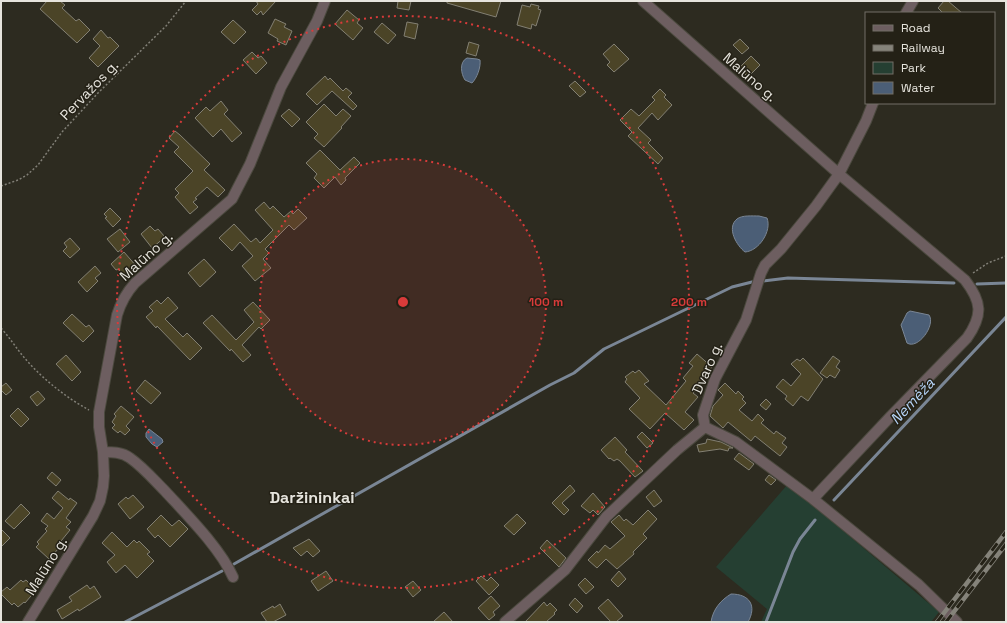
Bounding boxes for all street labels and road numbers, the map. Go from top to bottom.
street label: Malūno g. [719,49,781,105]
street label: Pervažos g. [56,56,122,124]
street label: Malūno g. [116,227,176,285]
street label: Dvaro g. [688,339,726,397]
street label: Malūno g. [21,533,71,599]

